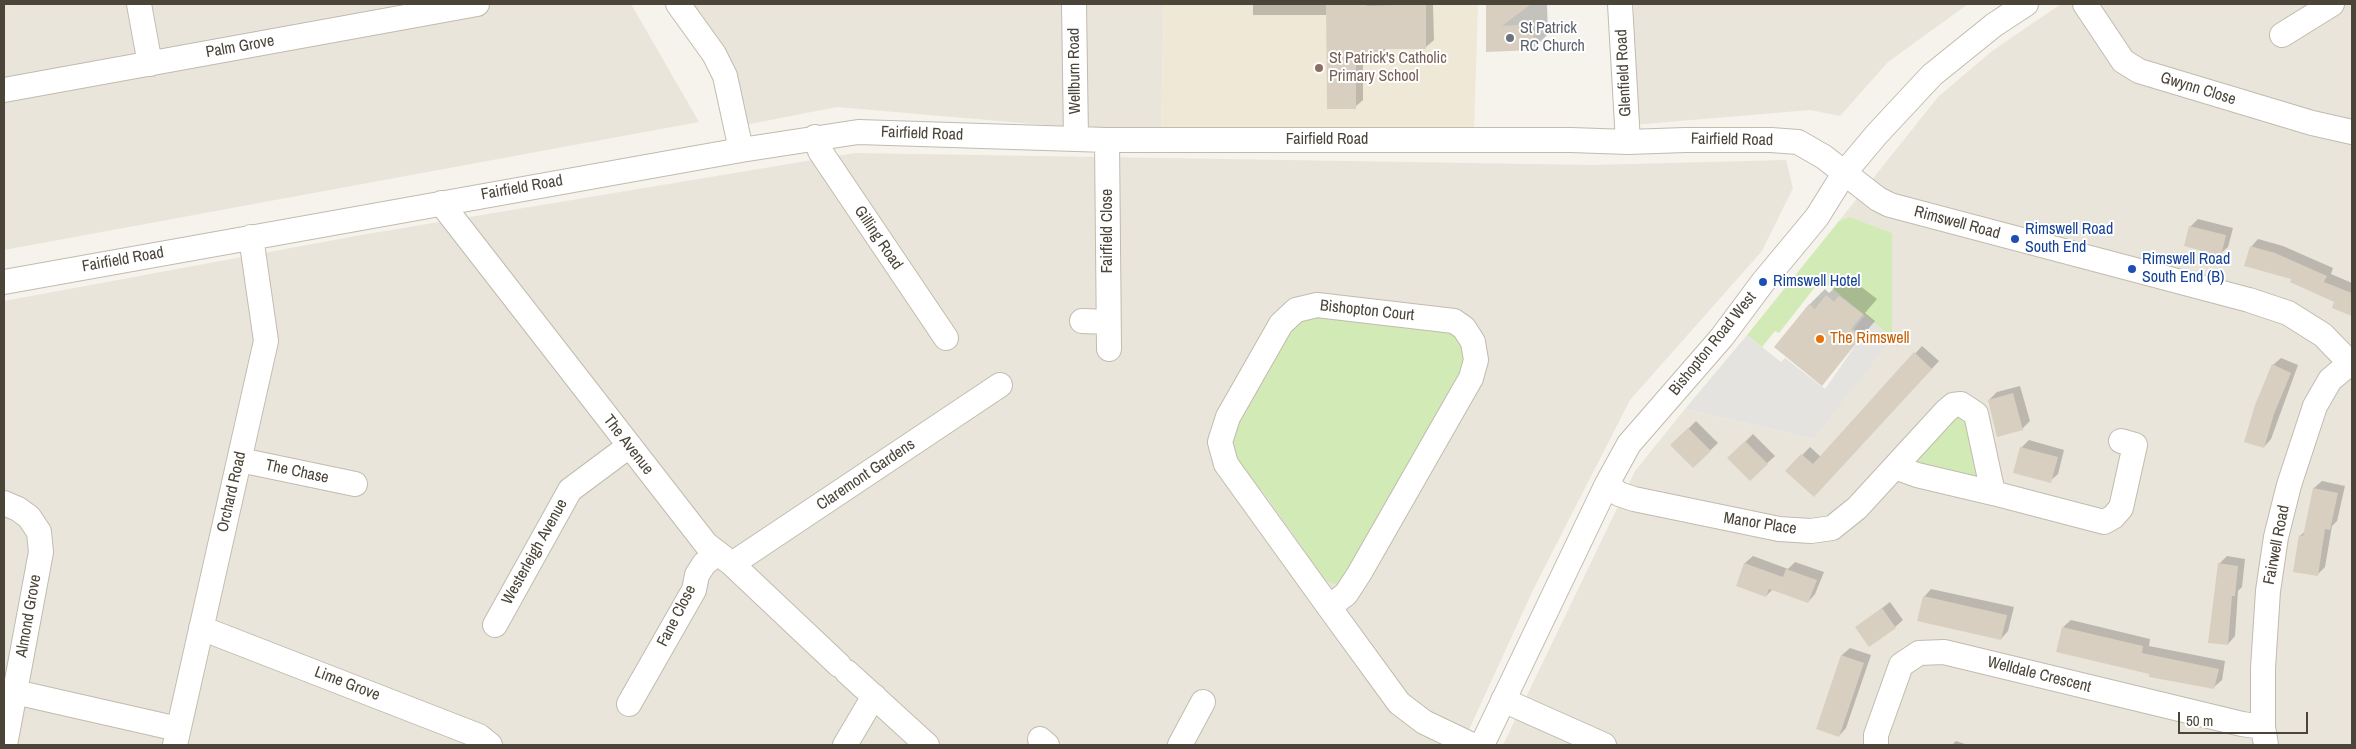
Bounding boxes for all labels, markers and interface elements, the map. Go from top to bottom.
place label: St Patrick RC Church [1520,19,1585,57]
street label: Wellburn Road [1065,28,1085,114]
street label: Glenfield Road [1612,29,1636,117]
street label: Palm Grove [204,32,276,62]
marker: St Patrick RC Church [1504,32,1516,44]
place label: St Patrick's Catholic Primary School [1329,49,1447,87]
marker: St Patrick's Catholic Primary School [1313,62,1325,74]
street label: Gwynn Close [2158,68,2238,110]
street label: Fairfield Road [880,123,964,145]
street label: Fairfield Road [1286,130,1368,150]
street label: Fairfield Road [1691,130,1773,150]
street label: Fairfield Road [480,171,564,205]
street label: Fairfield Close [1098,189,1118,273]
street label: Gilling Road [850,202,906,274]
street label: Rimswell Road [1912,202,2002,244]
place label: Rimswell Road South End [2025,220,2113,258]
marker: Rimswell Road South End [2009,233,2021,245]
street label: Fairfield Road [81,243,165,277]
place label: Rimswell Road South End (B) [2142,250,2230,288]
marker: Rimswell Road South End (B) [2126,263,2138,275]
place label: Rimswell Hotel [1773,272,1860,292]
marker: Rimswell Hotel [1757,276,1769,288]
street label: Bishopton Road West [1665,288,1761,400]
street label: Bishopton Court [1319,296,1415,326]
place label: The Rimswell [1830,329,1909,349]
marker: The Rimswell [1814,333,1826,345]
street label: The Avenue [599,411,657,479]
street label: Claremont Gardens [813,435,919,515]
street label: Orchard Road [213,450,251,534]
street label: The Chase [264,456,330,488]
street label: Westerleigh Avenue [498,496,572,608]
street label: Fairwell Road [2260,504,2294,586]
street label: Manor Place [1722,509,1798,539]
street label: Almond Grove [12,573,46,659]
street label: Fane Close [653,582,701,650]
street label: Welldale Crescent [1985,653,2093,697]
street label: Lime Grove [312,663,382,705]
scale bar [2181,702,2311,734]
text: 50 m [2186,710,2213,731]

